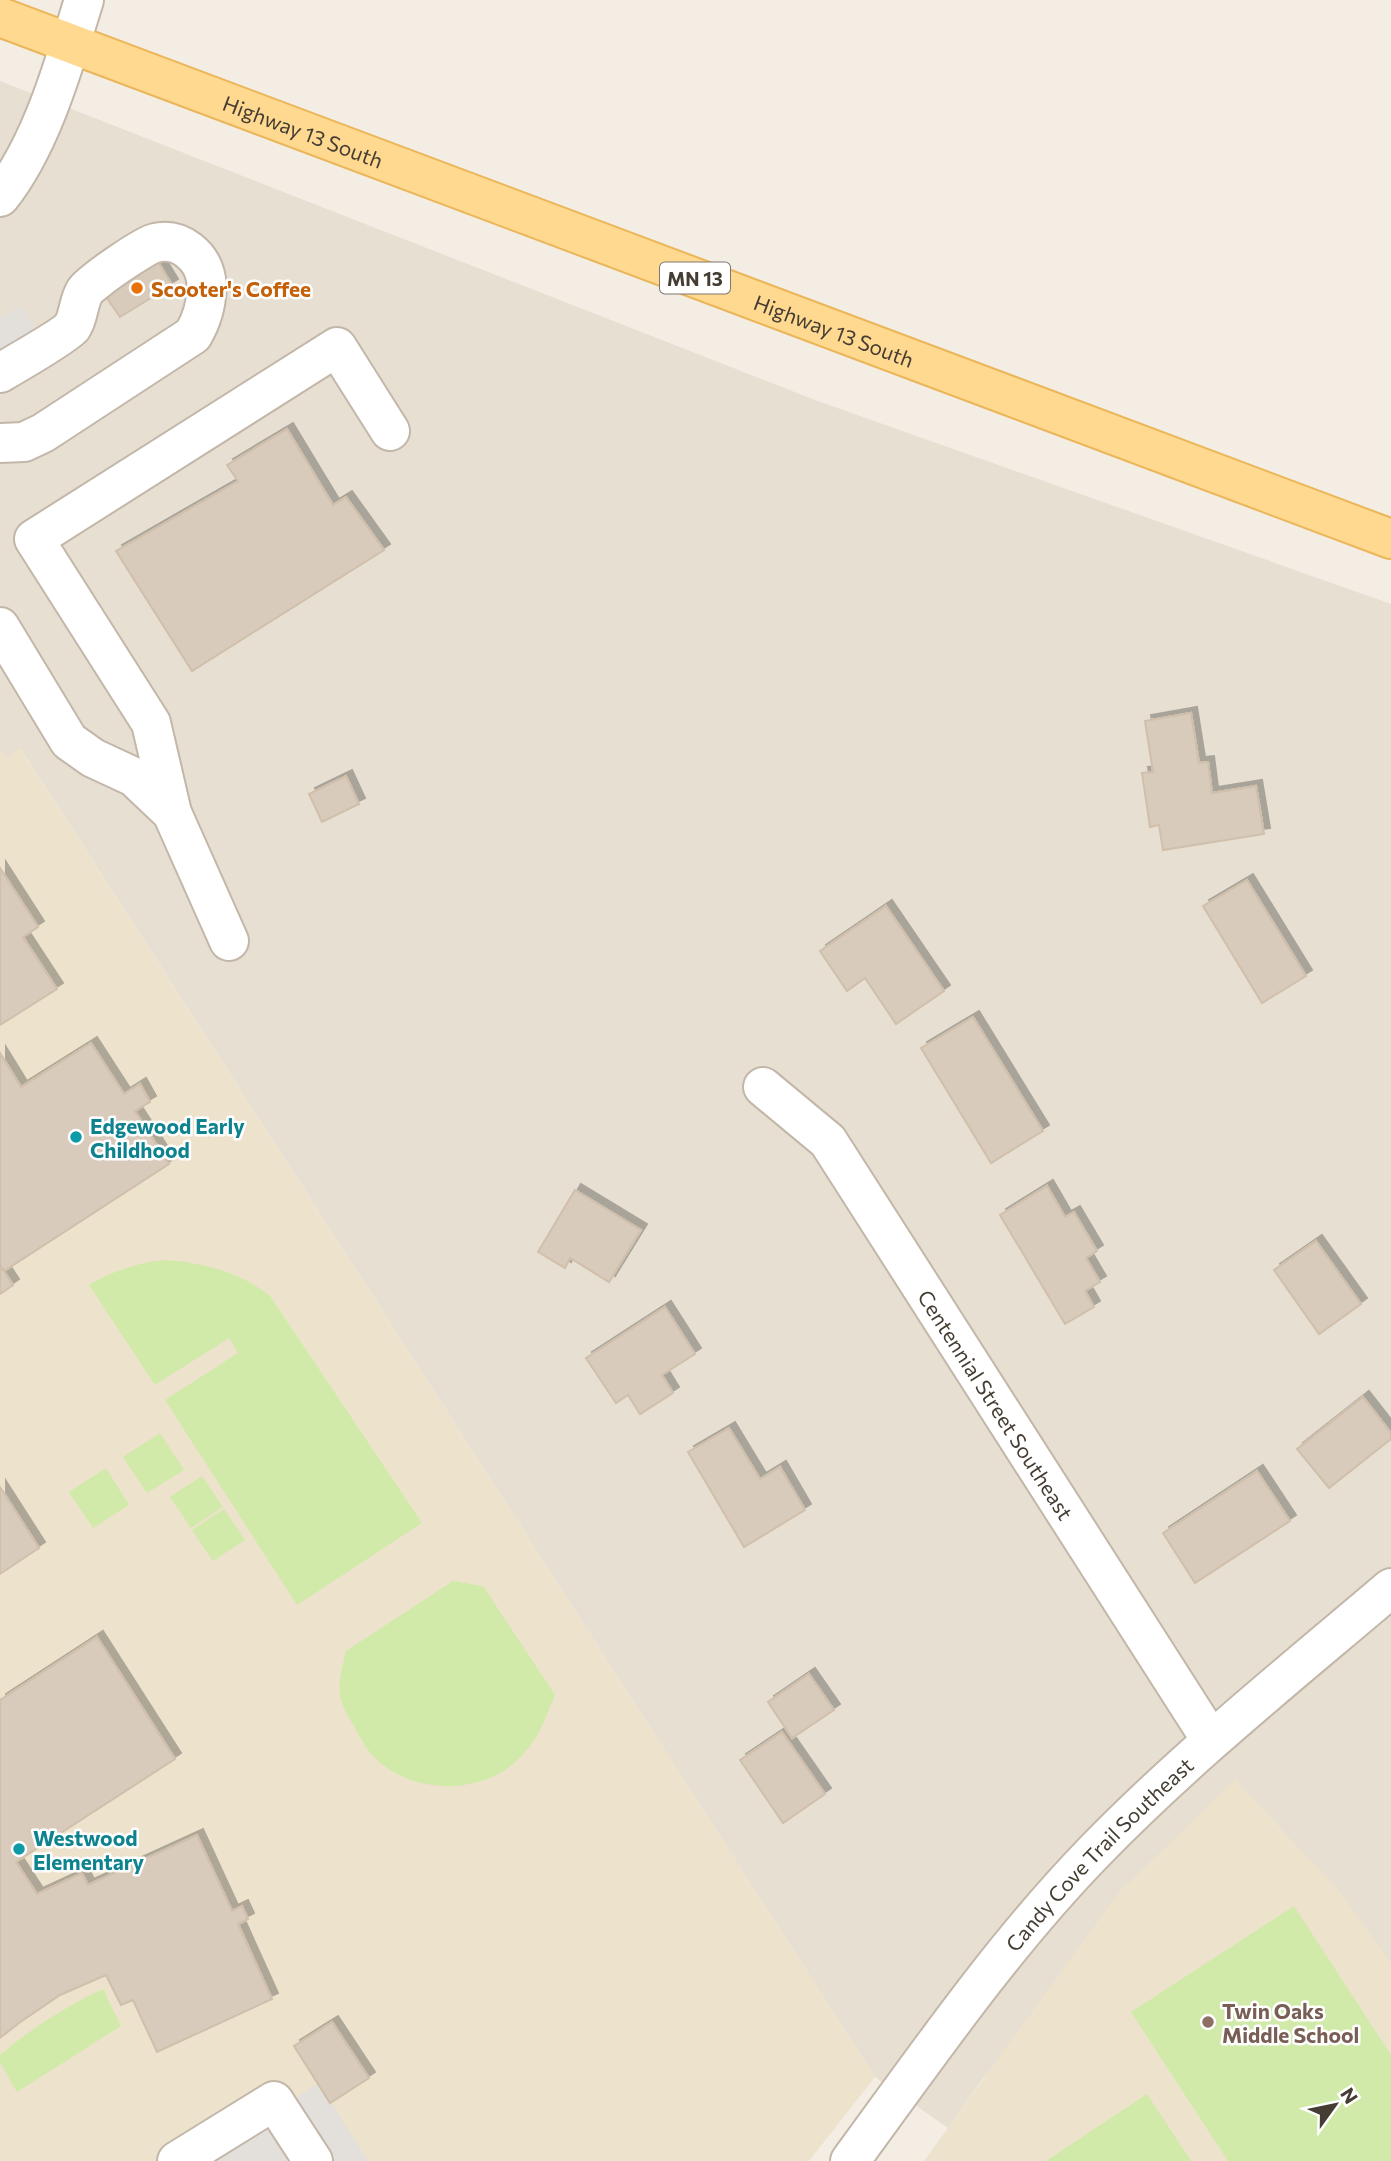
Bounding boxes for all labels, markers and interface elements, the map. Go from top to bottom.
street label: Highway 13 South [220,89,387,172]
road number: MN 13 [660,262,730,294]
place label: Scooter's Coffee [151,276,311,301]
marker: Scooter's Coffee [129,280,145,296]
street label: Highway 13 South [751,289,918,371]
place label: Edgewood Early Childhood [90,1113,245,1162]
marker: Edgewood Early Childhood [68,1129,84,1145]
street label: Centennial Street Southeast [914,1285,1079,1524]
street label: Candy Cove Trail Southeast [1000,1752,1197,1956]
place label: Westwood Elementary [33,1825,144,1874]
marker: Westwood Elementary [11,1841,27,1857]
place label: Twin Oaks Middle School [1222,1998,1359,2047]
marker: Twin Oaks Middle School [1200,2014,1216,2030]
north arrow [1300,2070,1370,2140]
text: N [1336,2083,1363,2108]

